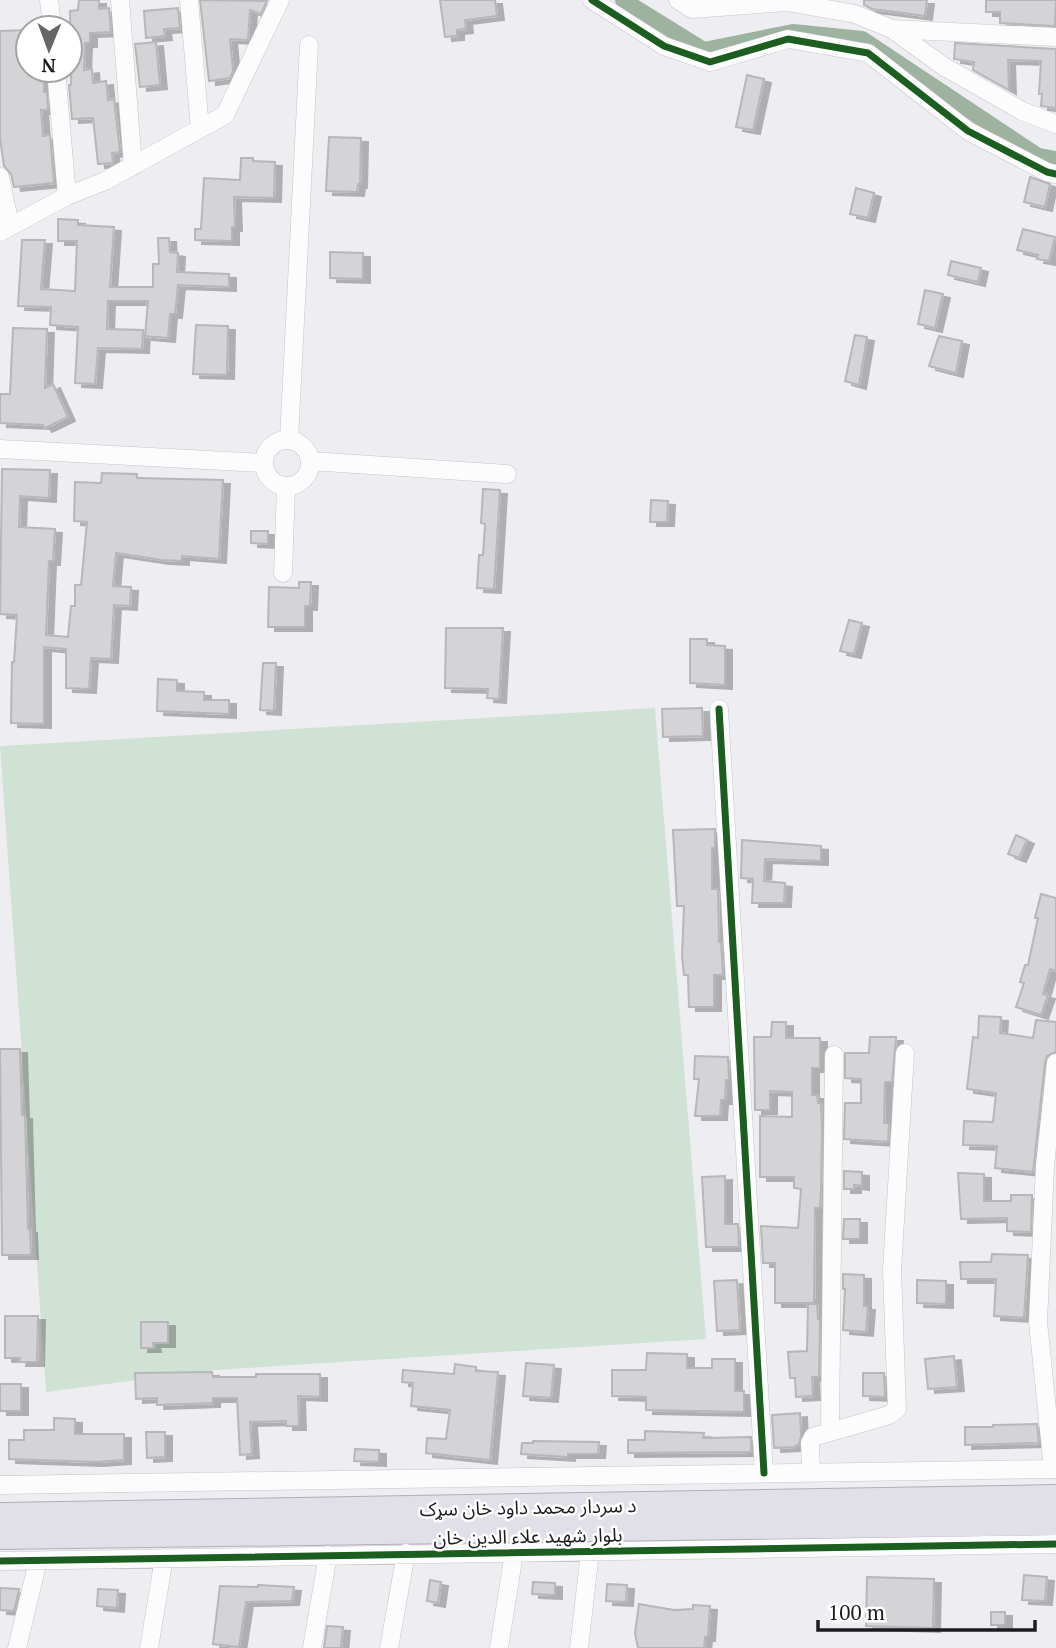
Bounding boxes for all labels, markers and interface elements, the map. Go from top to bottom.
north arrow [14,14,84,84]
text: N [41,54,56,79]
street label: د سردار محمد داود خان سړک [419,1492,637,1521]
street label: بلوار شهید علاء الدین خان [433,1521,623,1550]
scale bar [818,1588,1035,1632]
text: 100 m [828,1598,885,1626]

